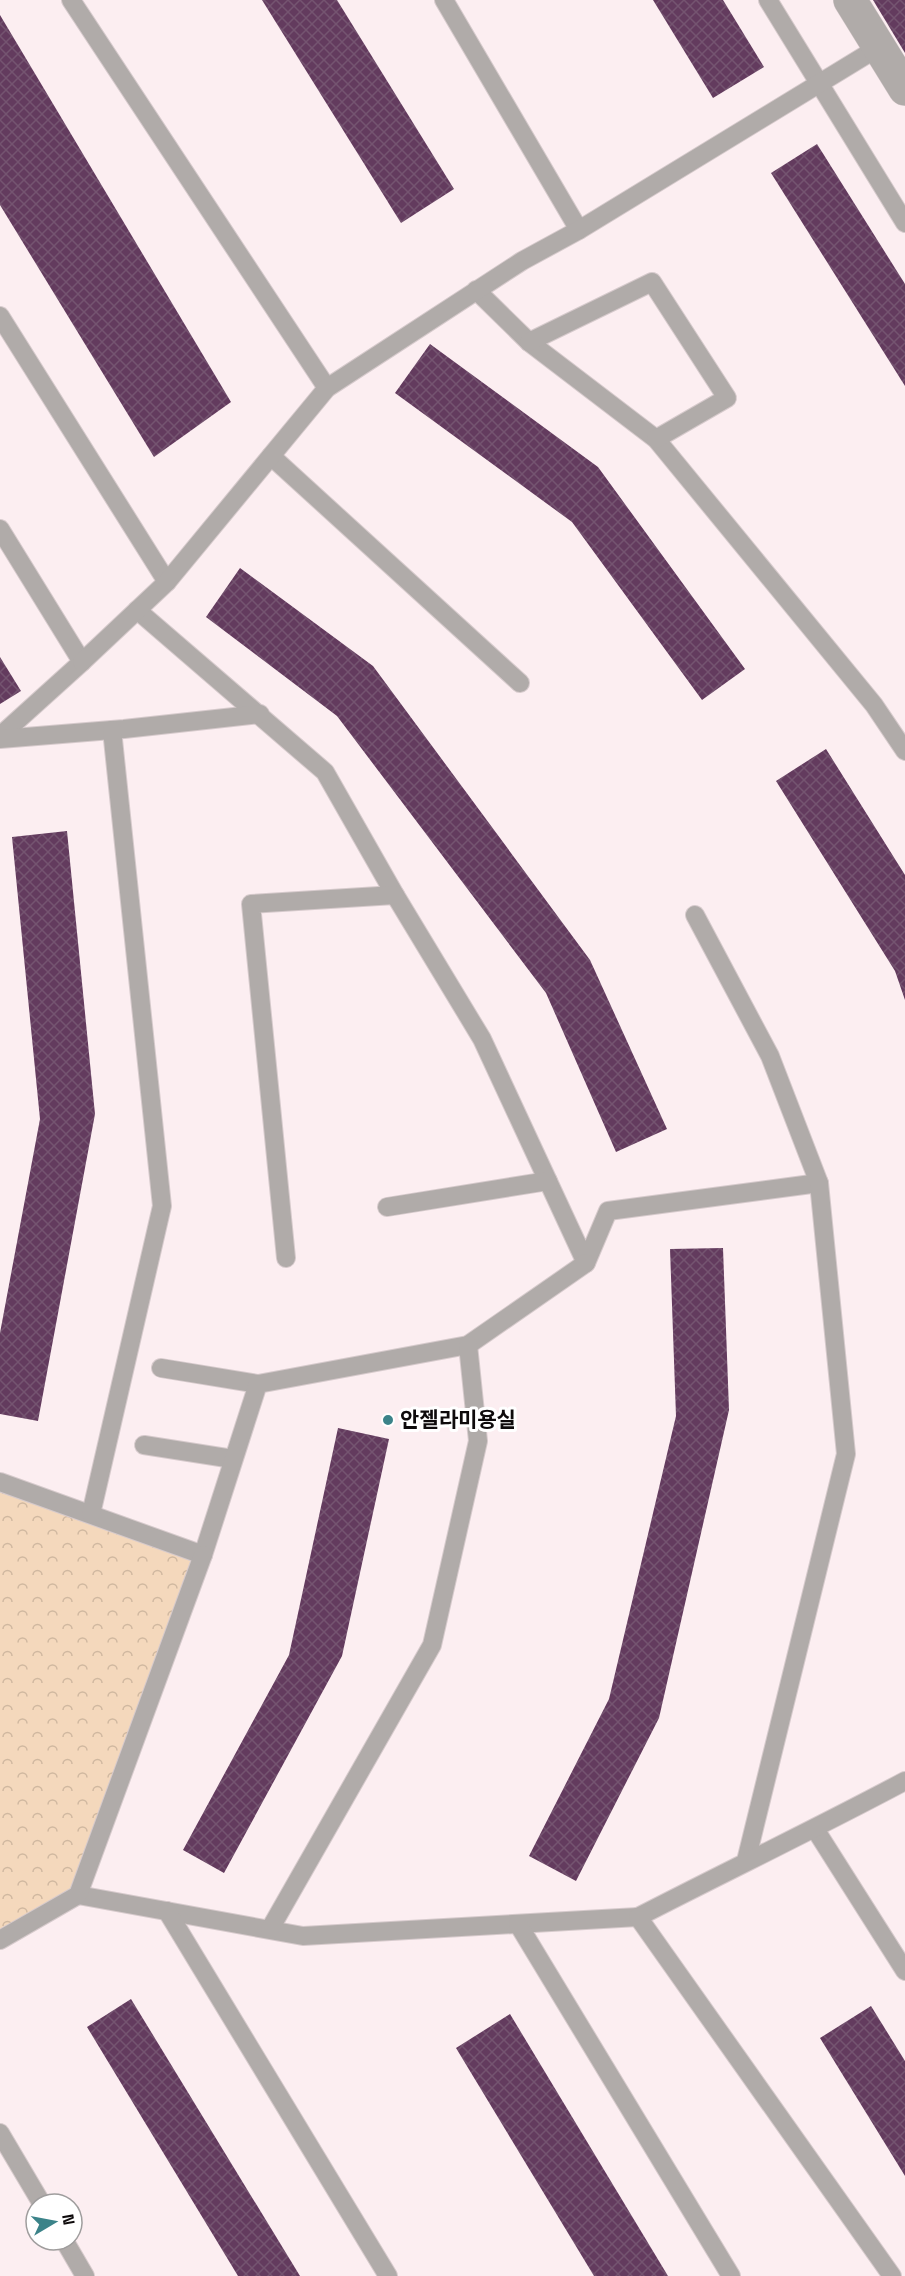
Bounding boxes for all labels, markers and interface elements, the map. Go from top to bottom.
place label: 안젤라미용실 [400,1406,516,1433]
marker: 안젤라미용실 [381,1413,395,1427]
north arrow [24,2192,84,2252]
text: N [57,2212,80,2227]

